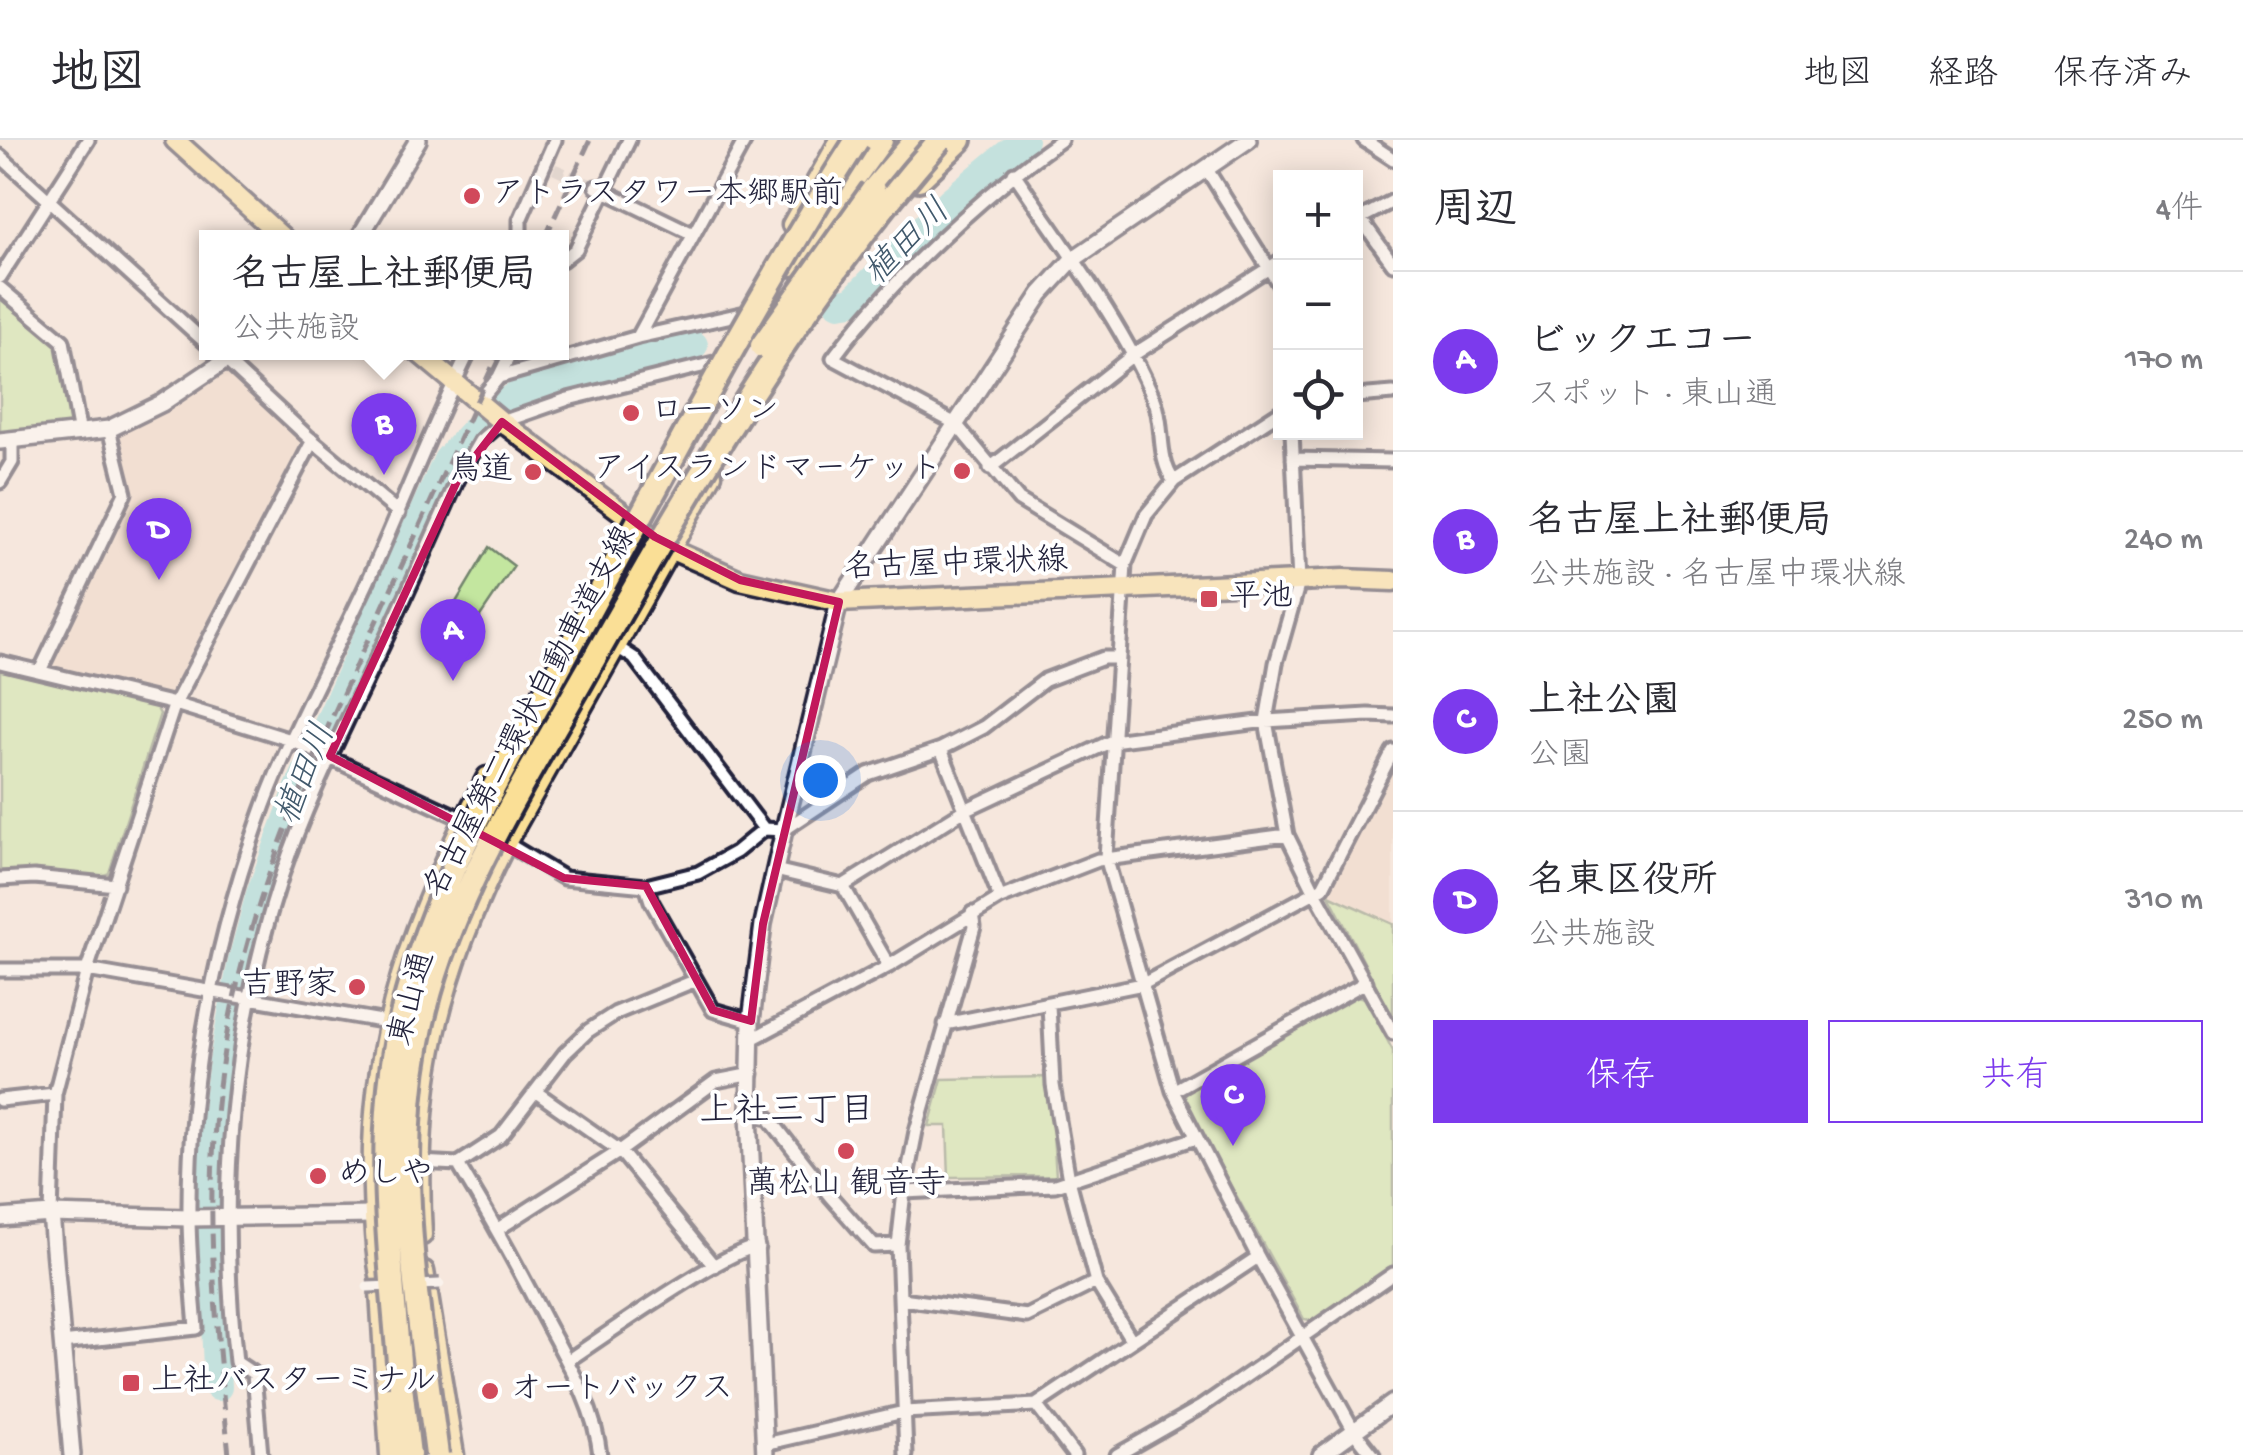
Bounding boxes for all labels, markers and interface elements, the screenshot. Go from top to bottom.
text: 地図 [50,50,146,107]
text: 地図 [1803,56,1873,97]
text: 経路 [1928,56,1998,97]
text: 保存済み [2053,56,2193,97]
map controls [1273,170,1363,440]
button: + [1273,170,1363,260]
place label: アトラスタワー本郷駅前 [492,176,843,215]
marker: アトラスタワー本郷駅前 [461,185,483,207]
text: 周辺 [1433,189,1517,238]
water label: 植田川 [857,192,961,296]
text: 4件 [2156,192,2203,230]
popup [199,230,569,360]
text: 名古屋上社郵便局 [232,256,536,300]
button: − [1273,260,1363,350]
text: 公共施設 [232,312,360,350]
text: ビックエコー [1528,322,1756,366]
text: A [1456,342,1475,380]
text: 170 m [2125,342,2203,380]
button: locate [1273,350,1363,440]
text: スポット · 東山通 [1528,378,1777,416]
pin: B [352,392,416,475]
place label: ローソン [651,394,779,432]
marker: ローソン [620,402,642,424]
place label: 鳥道 [449,452,513,491]
place label: アイスランドマーケット [593,452,942,490]
marker: アイスランドマーケット [951,460,973,482]
marker: 鳥道 [522,461,544,483]
pin: D [126,498,192,580]
text: 名古屋上社郵便局 [1528,502,1832,546]
street label: 名古屋第二環状自動車道支線 [416,519,646,906]
text: B [1457,522,1474,560]
text: 240 m [2124,522,2203,560]
street label: 名古屋中環状線 [843,541,1069,589]
text: 公共施設 · 名古屋中環状線 [1528,558,1905,596]
place label: 平池 [1229,579,1293,618]
marker: 平池 [1198,588,1220,610]
pin: A [420,598,486,681]
text: 上社公園 [1528,682,1680,726]
text: C [1457,702,1474,740]
text: 250 m [2122,702,2203,740]
water label: 植田川 [268,718,347,831]
text: 公園 [1528,738,1592,776]
your location [795,755,846,806]
text: 名東区役所 [1528,862,1718,906]
text: D [1455,882,1476,920]
text: 310 m [2125,882,2203,920]
text: 公共施設 [1528,918,1656,956]
street label: 東山通 [381,947,445,1050]
place label: 吉野家 [241,967,337,1006]
marker: 吉野家 [346,976,368,998]
button: 保存 [1433,1020,1808,1123]
button: 共有 [1828,1020,2203,1123]
pin: C [1200,1064,1266,1146]
district label: 上社三丁目 [699,1093,875,1134]
marker: 萬松山 観音寺 [835,1140,857,1162]
place label: めしや [338,1157,433,1195]
marker: めしや [307,1165,329,1187]
place label: 萬松山 観音寺 [746,1165,946,1205]
place label: 上社バスターミナル [151,1364,437,1402]
marker: 上社バスターミナル [120,1372,142,1394]
place label: オートバックス [510,1372,733,1410]
marker: オートバックス [479,1380,501,1402]

